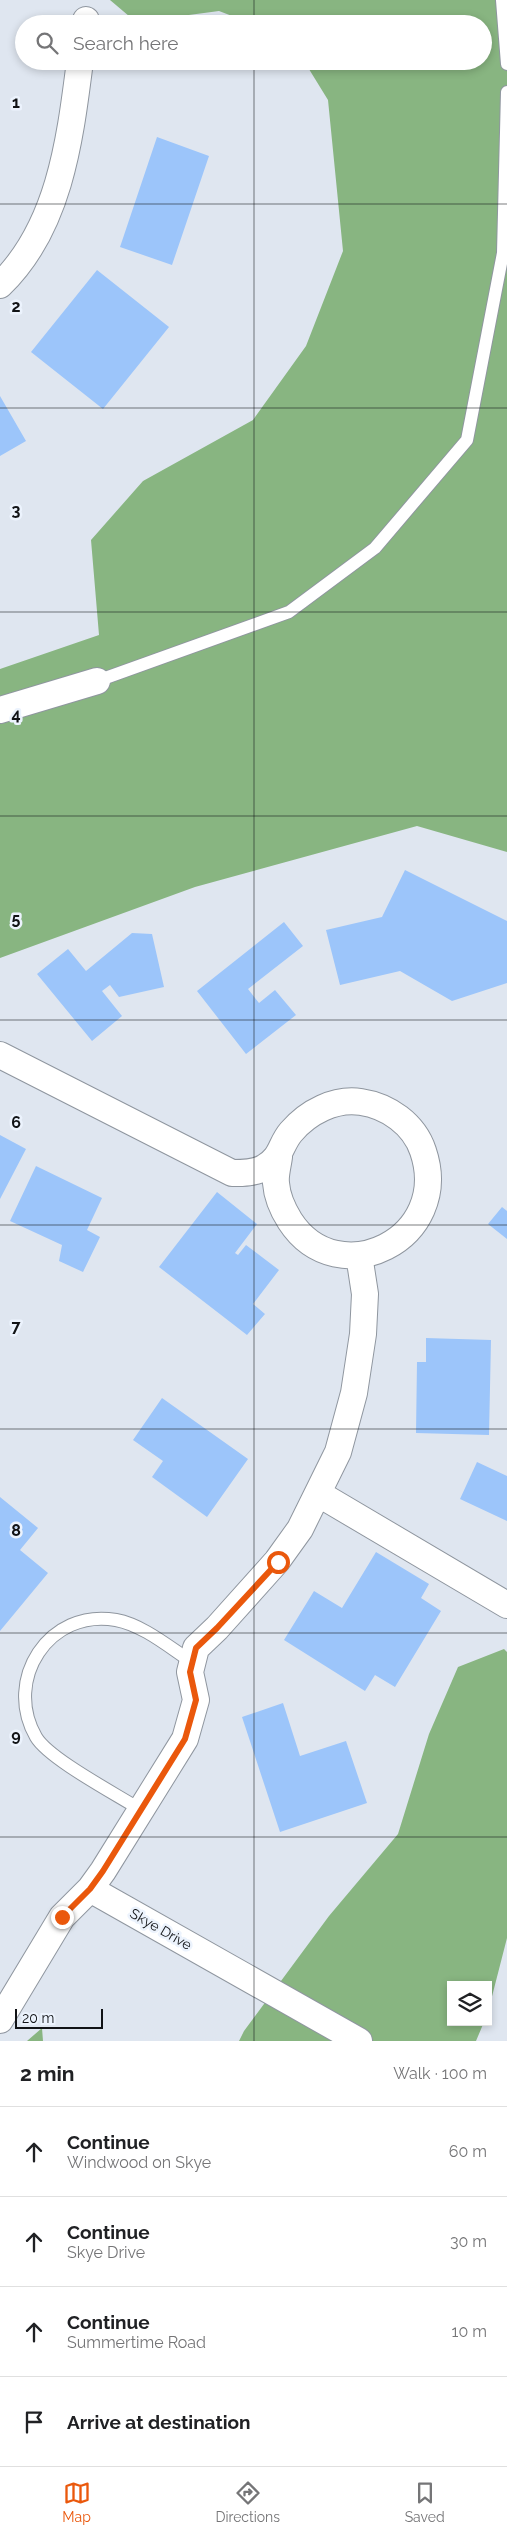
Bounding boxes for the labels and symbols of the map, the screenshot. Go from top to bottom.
text: 1 [12,93,20,112]
text: 2 [11,297,21,316]
text: 3 [12,501,21,520]
text: 4 [11,705,21,724]
text: 5 [12,909,21,928]
text: 6 [11,1113,21,1132]
text: 7 [12,1317,21,1336]
text: 8 [11,1521,21,1540]
route start [267,1551,290,1574]
text: 9 [11,1726,21,1745]
street label: Skye Drive [127,1905,195,1953]
route end [51,1906,74,1929]
scale bar [15,2006,102,2029]

